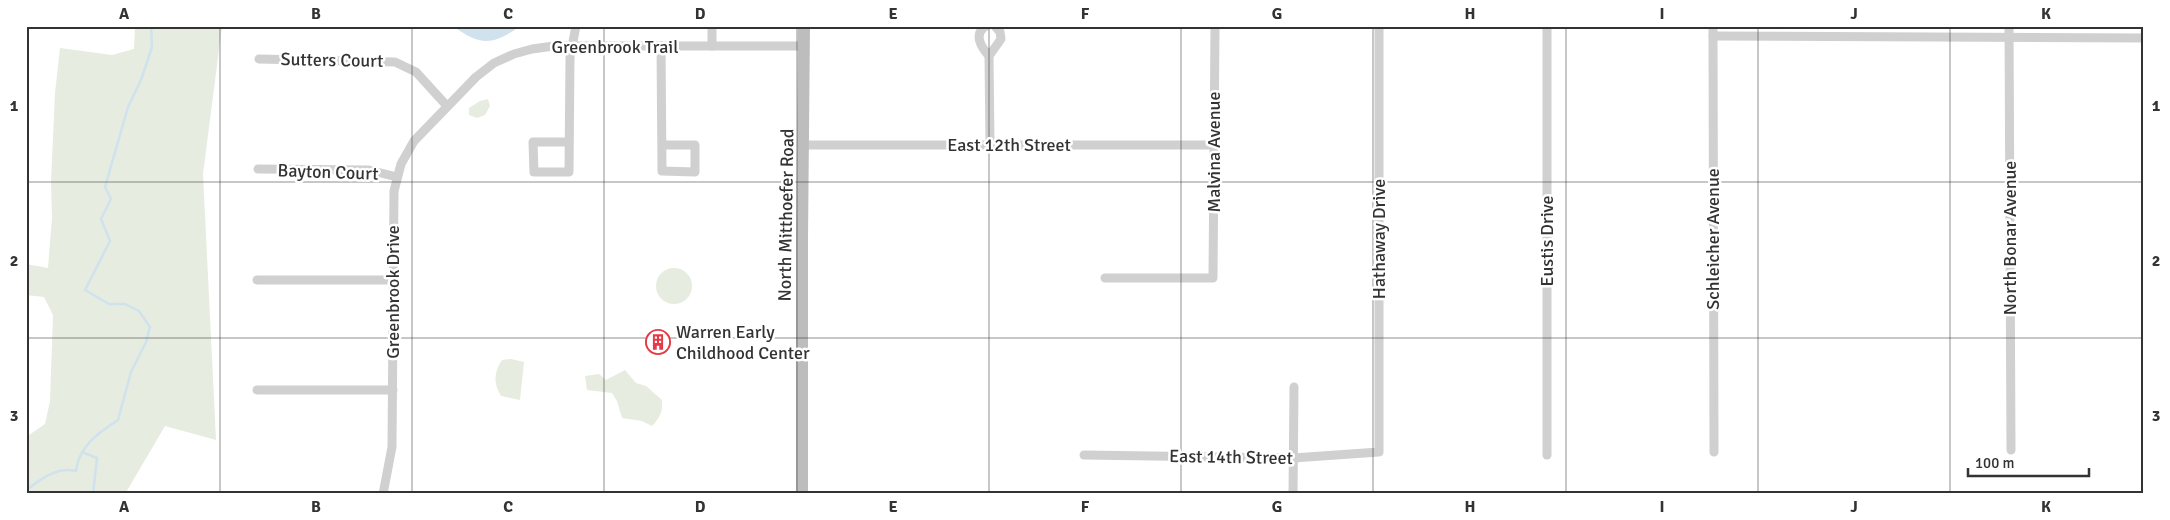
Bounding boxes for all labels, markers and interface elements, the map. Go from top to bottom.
text: A [119,4,130,24]
text: B [311,4,321,24]
text: C [503,4,513,24]
text: D [695,4,706,24]
text: E [888,4,898,24]
text: F [1081,4,1090,24]
text: G [1272,4,1282,24]
text: H [1465,4,1475,24]
text: I [1659,4,1665,24]
text: J [1850,4,1858,24]
text: K [2041,4,2051,24]
street label: Greenbrook Trail [552,36,678,58]
street label: Sutters Court [280,48,384,72]
street label: Malvina Avenue [1203,92,1225,212]
text: 1 [10,96,19,116]
text: 1 [2152,96,2161,116]
street label: North Mitthoefer Road [773,128,799,302]
street label: East 12th Street [947,134,1071,156]
street label: Bayton Court [277,159,379,185]
street label: North Bonar Avenue [1999,161,2021,315]
street label: Schleicher Avenue [1702,168,1724,310]
street label: Hathaway Drive [1368,179,1390,299]
street label: Eustis Drive [1536,195,1558,287]
street label: Greenbrook Drive [382,225,404,359]
text: 2 [10,251,18,271]
text: 2 [2152,251,2160,271]
place label: Warren Early Childhood Center [676,321,810,364]
building icon: Warren Early Childhood Center [645,329,671,355]
text: 3 [10,406,18,426]
text: 3 [2152,406,2160,426]
street label: East 14th Street [1169,445,1293,469]
scale bar [1968,445,2089,477]
text: 100 m [1975,454,2015,472]
text: A [119,497,130,517]
text: B [311,497,321,517]
text: C [503,497,513,517]
text: D [695,497,706,517]
text: E [888,497,898,517]
text: F [1081,497,1090,517]
text: G [1272,497,1282,517]
text: H [1465,497,1475,517]
text: I [1659,497,1665,517]
text: J [1850,497,1858,517]
text: K [2041,497,2051,517]

